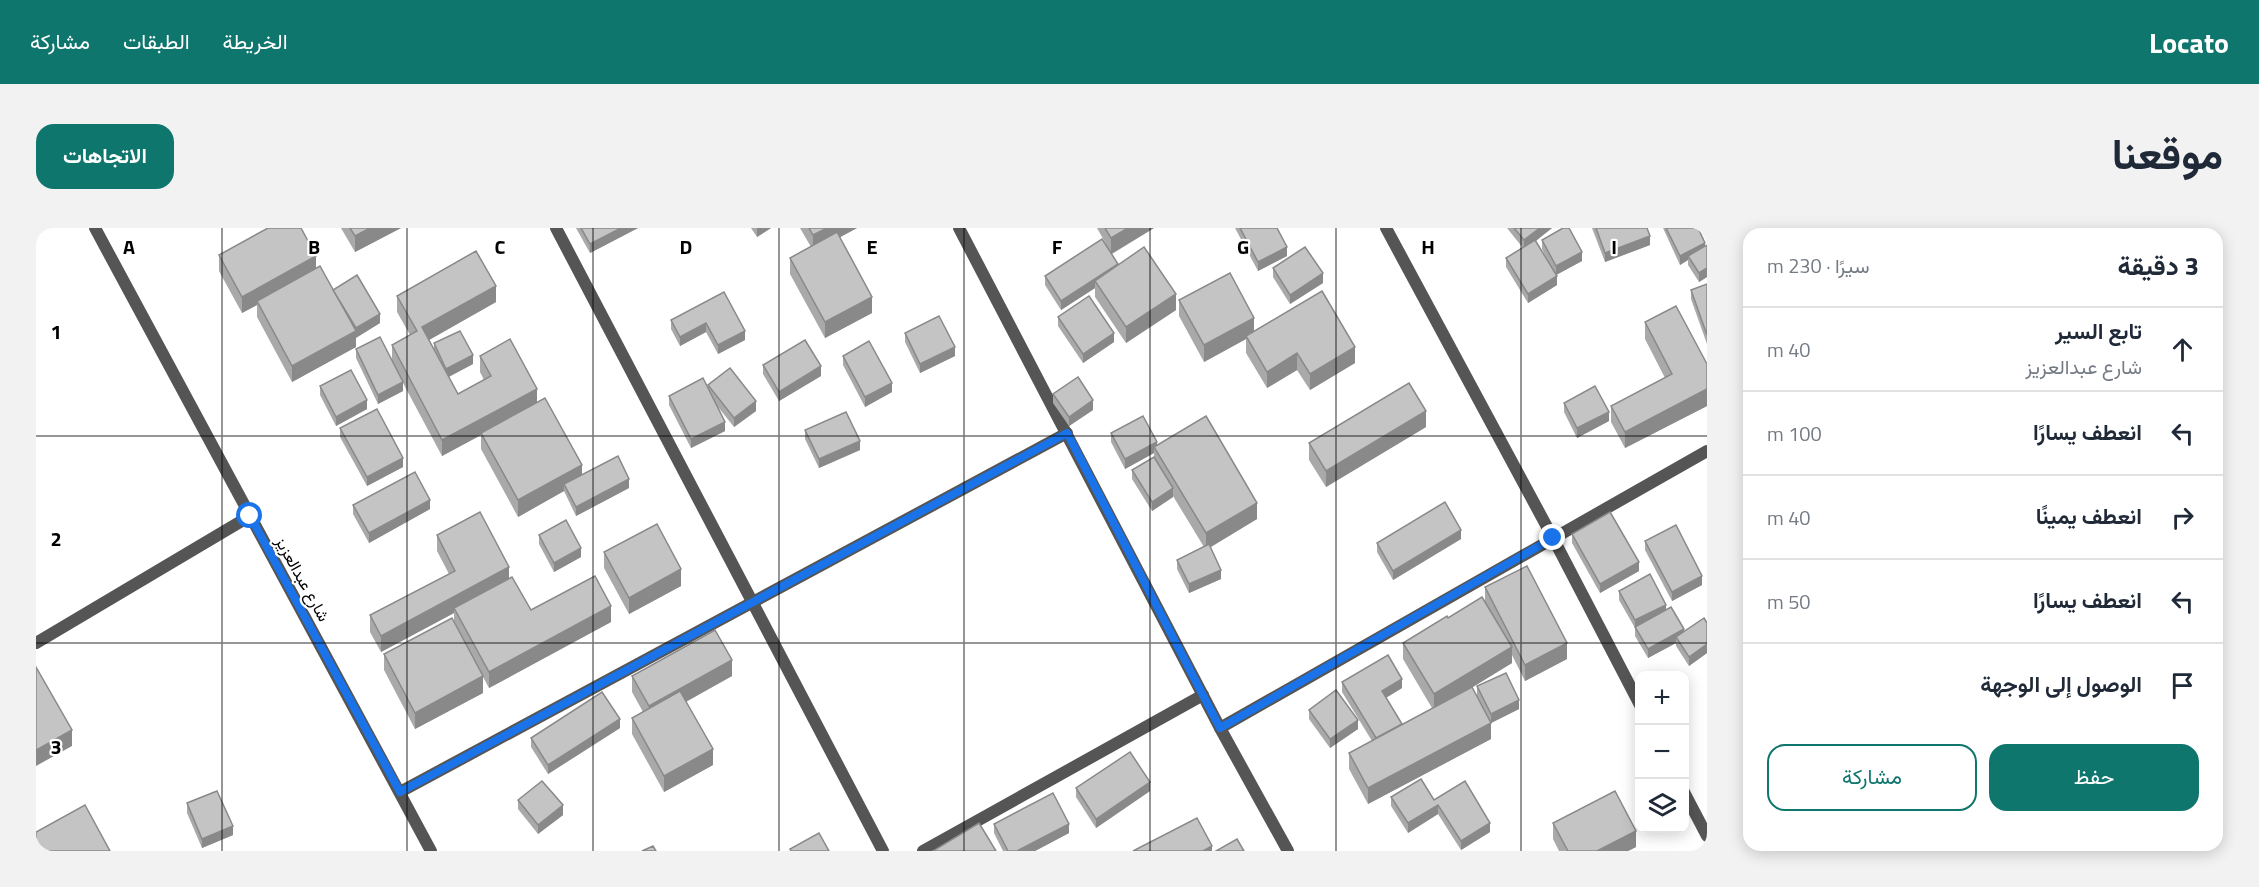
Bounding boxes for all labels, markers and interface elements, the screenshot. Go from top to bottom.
text: Locato [2149,21,2229,64]
text: مشاركة [30,25,90,57]
text: الطبقات [123,25,190,57]
text: الخريطة [223,25,288,57]
text: موقعنا [2112,121,2223,185]
button: الاتجاهات [36,124,174,189]
text: A [123,231,135,262]
text: B [308,231,320,262]
text: C [495,231,506,262]
text: D [680,231,692,262]
text: E [866,231,878,262]
text: F [1052,231,1063,262]
text: G [1237,231,1249,262]
text: H [1421,231,1435,262]
text: I [1611,231,1617,262]
text: 3 دقيقة [2117,246,2199,285]
text: سيرًا · 230 m [1767,250,1870,281]
text: تابع السير [2055,314,2142,348]
text: 1 [50,316,62,347]
icon: ahead [2166,333,2199,366]
text: 40 m [1767,334,1811,365]
text: شارع عبدالعزيز [2025,351,2142,382]
text: انعطف يسارًا [2033,415,2142,449]
icon: left [2166,417,2199,450]
text: 100 m [1767,418,1822,449]
text: انعطف يمينًا [2036,499,2142,533]
icon: right [2166,501,2199,534]
route start [236,502,262,528]
text: 40 m [1767,502,1811,533]
text: 2 [50,523,62,554]
route end [1539,524,1565,550]
street label: شارع عبدالعزيز [269,531,336,626]
text: انعطف يسارًا [2033,583,2142,617]
icon: left [2166,585,2199,618]
text: 50 m [1767,586,1811,617]
text: الوصول إلى الوجهة [1980,667,2142,701]
icon: arrive [2166,669,2199,702]
map controls [1635,671,1689,833]
button: + [1635,671,1689,725]
button: − [1635,725,1689,779]
text: 3 [50,731,62,762]
button: مشاركة [1767,744,1977,811]
button: حفظ [1989,744,2199,811]
button: layers [1635,779,1689,833]

